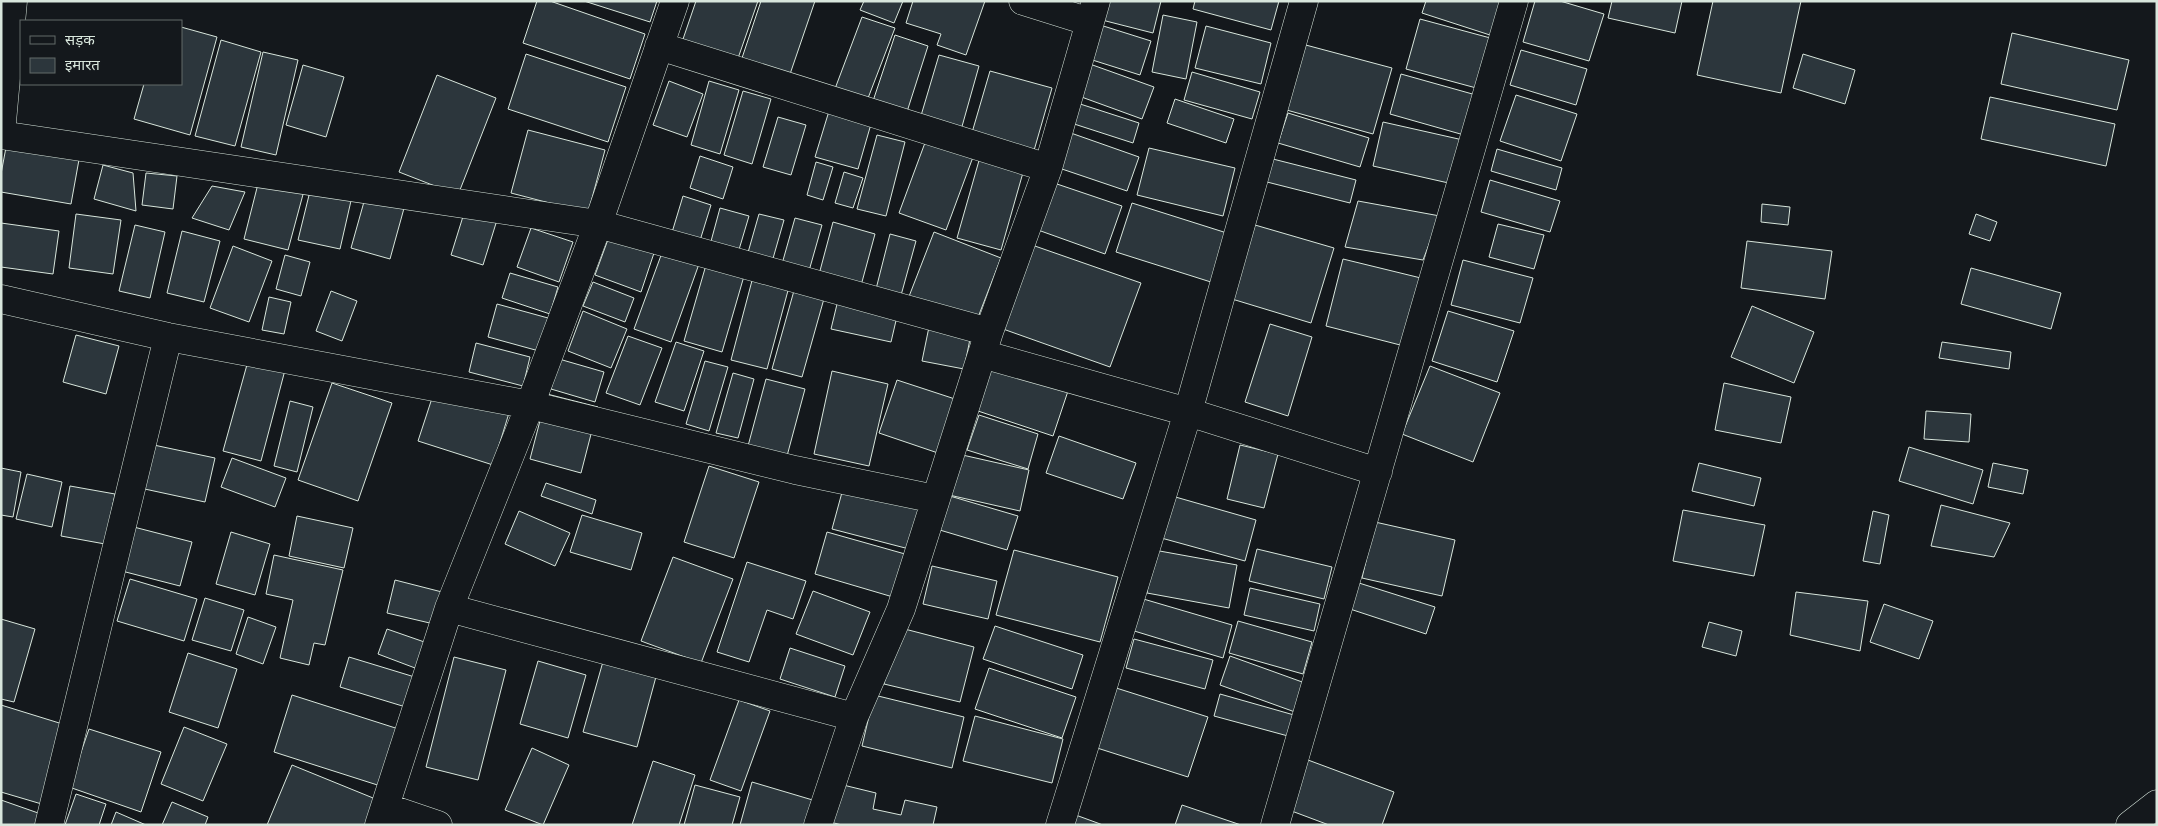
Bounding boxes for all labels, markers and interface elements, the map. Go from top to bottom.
legend [20,20,182,85]
text: सड़क [65,31,95,49]
text: इमारत [65,56,100,74]

